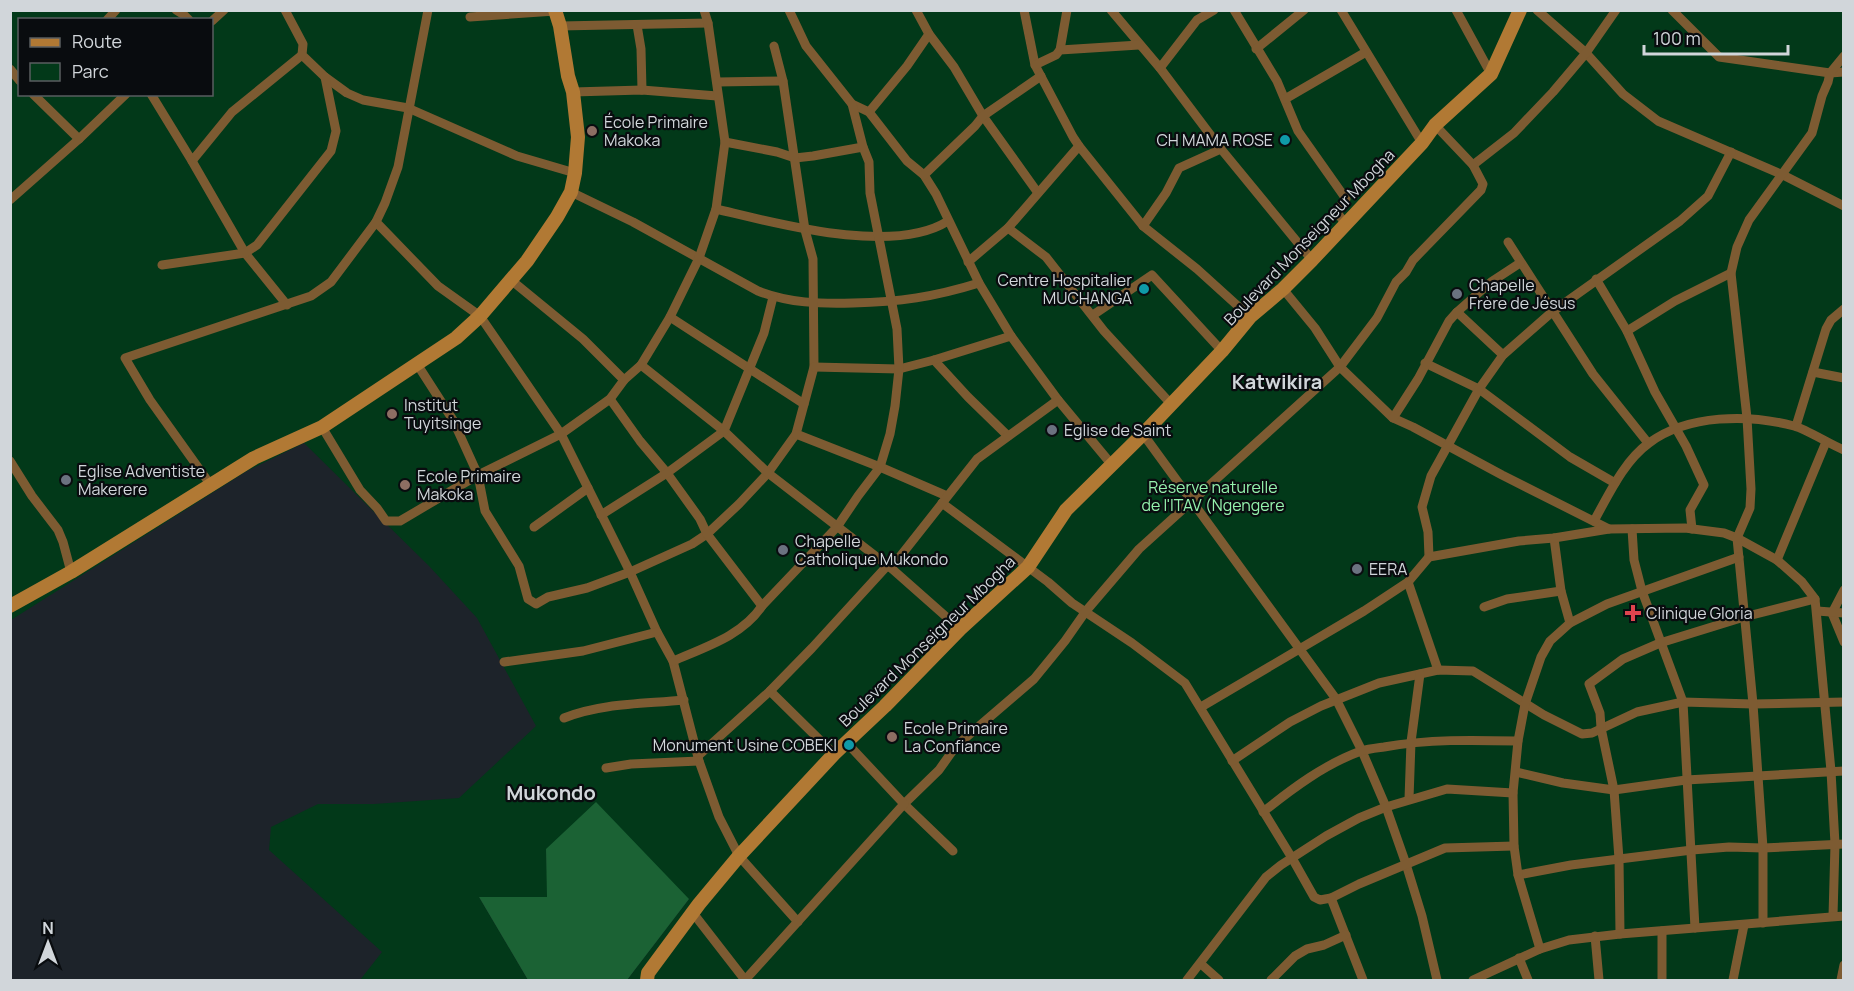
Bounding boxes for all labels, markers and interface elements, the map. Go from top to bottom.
legend [18,18,213,96]
scale bar [1644,18,1788,56]
text: 100 m [1653,26,1701,50]
text: Route [72,29,122,53]
text: Parc [72,59,109,83]
place label: École Primaire Makoka [604,111,708,151]
marker: École Primaire Makoka [585,124,599,138]
place label: CH MAMA ROSE [1156,129,1273,151]
marker: CH MAMA ROSE [1278,133,1292,147]
street label: Boulevard Monseigneur Mbogha [1219,144,1399,330]
place label: Centre Hospitalier MUCHANGA [998,269,1132,309]
place label: Chapelle Frère de Jésus [1469,274,1575,314]
marker: Centre Hospitalier MUCHANGA [1137,282,1151,296]
marker: Chapelle Frère de Jésus [1450,287,1464,301]
district label: Katwikira [1232,368,1322,395]
place label: Institut Tuyitsinge [404,394,481,434]
marker: Institut Tuyitsinge [385,407,399,421]
place label: Eglise de Saint [1064,419,1171,441]
marker: Eglise de Saint [1045,423,1059,437]
place label: Eglise Adventiste Makerere [78,460,205,500]
place label: Ecole Primaire Makoka [417,465,521,505]
marker: Eglise Adventiste Makerere [59,473,73,487]
park label: Réserve naturelle de l'ITAV (Ngengere [1141,476,1285,516]
marker: Ecole Primaire Makoka [398,478,412,492]
place label: Chapelle Catholique Mukondo [795,530,948,570]
marker: Chapelle Catholique Mukondo [776,543,790,557]
street label: Boulevard Monseigneur Mbogha [834,551,1020,731]
place label: EERA [1369,558,1407,580]
marker: EERA [1350,562,1364,576]
place label: Clinique Gloria [1646,602,1753,624]
marker: Clinique Gloria [1624,604,1642,622]
place label: Ecole Primaire La Confiance [904,717,1008,757]
marker: Ecole Primaire La Confiance [885,730,899,744]
place label: Monument Usine COBEKI [653,734,837,756]
marker: Monument Usine COBEKI [842,738,856,752]
district label: Mukondo [506,779,596,806]
north arrow [18,913,78,973]
text: N [42,917,54,939]

